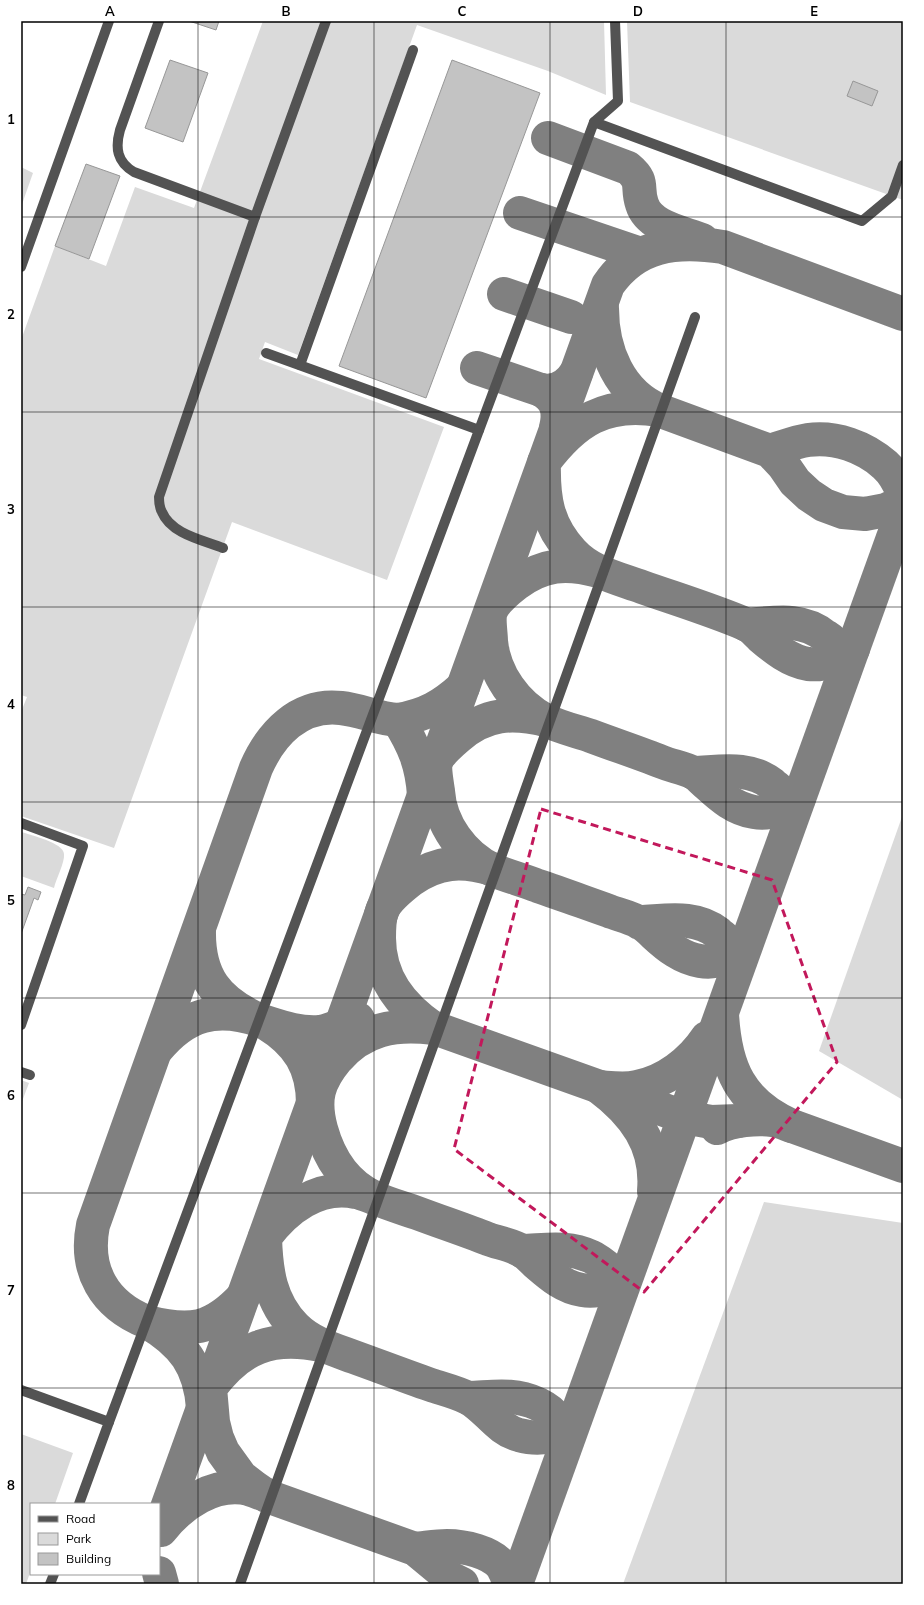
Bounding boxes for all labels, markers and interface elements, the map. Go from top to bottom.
text: A [105,3,115,19]
text: B [282,3,291,19]
text: C [458,3,467,19]
text: D [633,3,643,19]
text: E [810,3,818,19]
text: 1 [7,111,15,127]
text: 2 [7,306,15,322]
text: 3 [7,501,15,517]
text: 4 [7,696,15,712]
text: 5 [7,892,15,908]
text: 6 [7,1087,15,1103]
text: 7 [7,1282,15,1298]
text: 8 [7,1477,15,1493]
legend [30,1503,160,1575]
text: Road [66,1511,95,1526]
text: Park [66,1531,92,1546]
text: Building [66,1551,111,1566]

